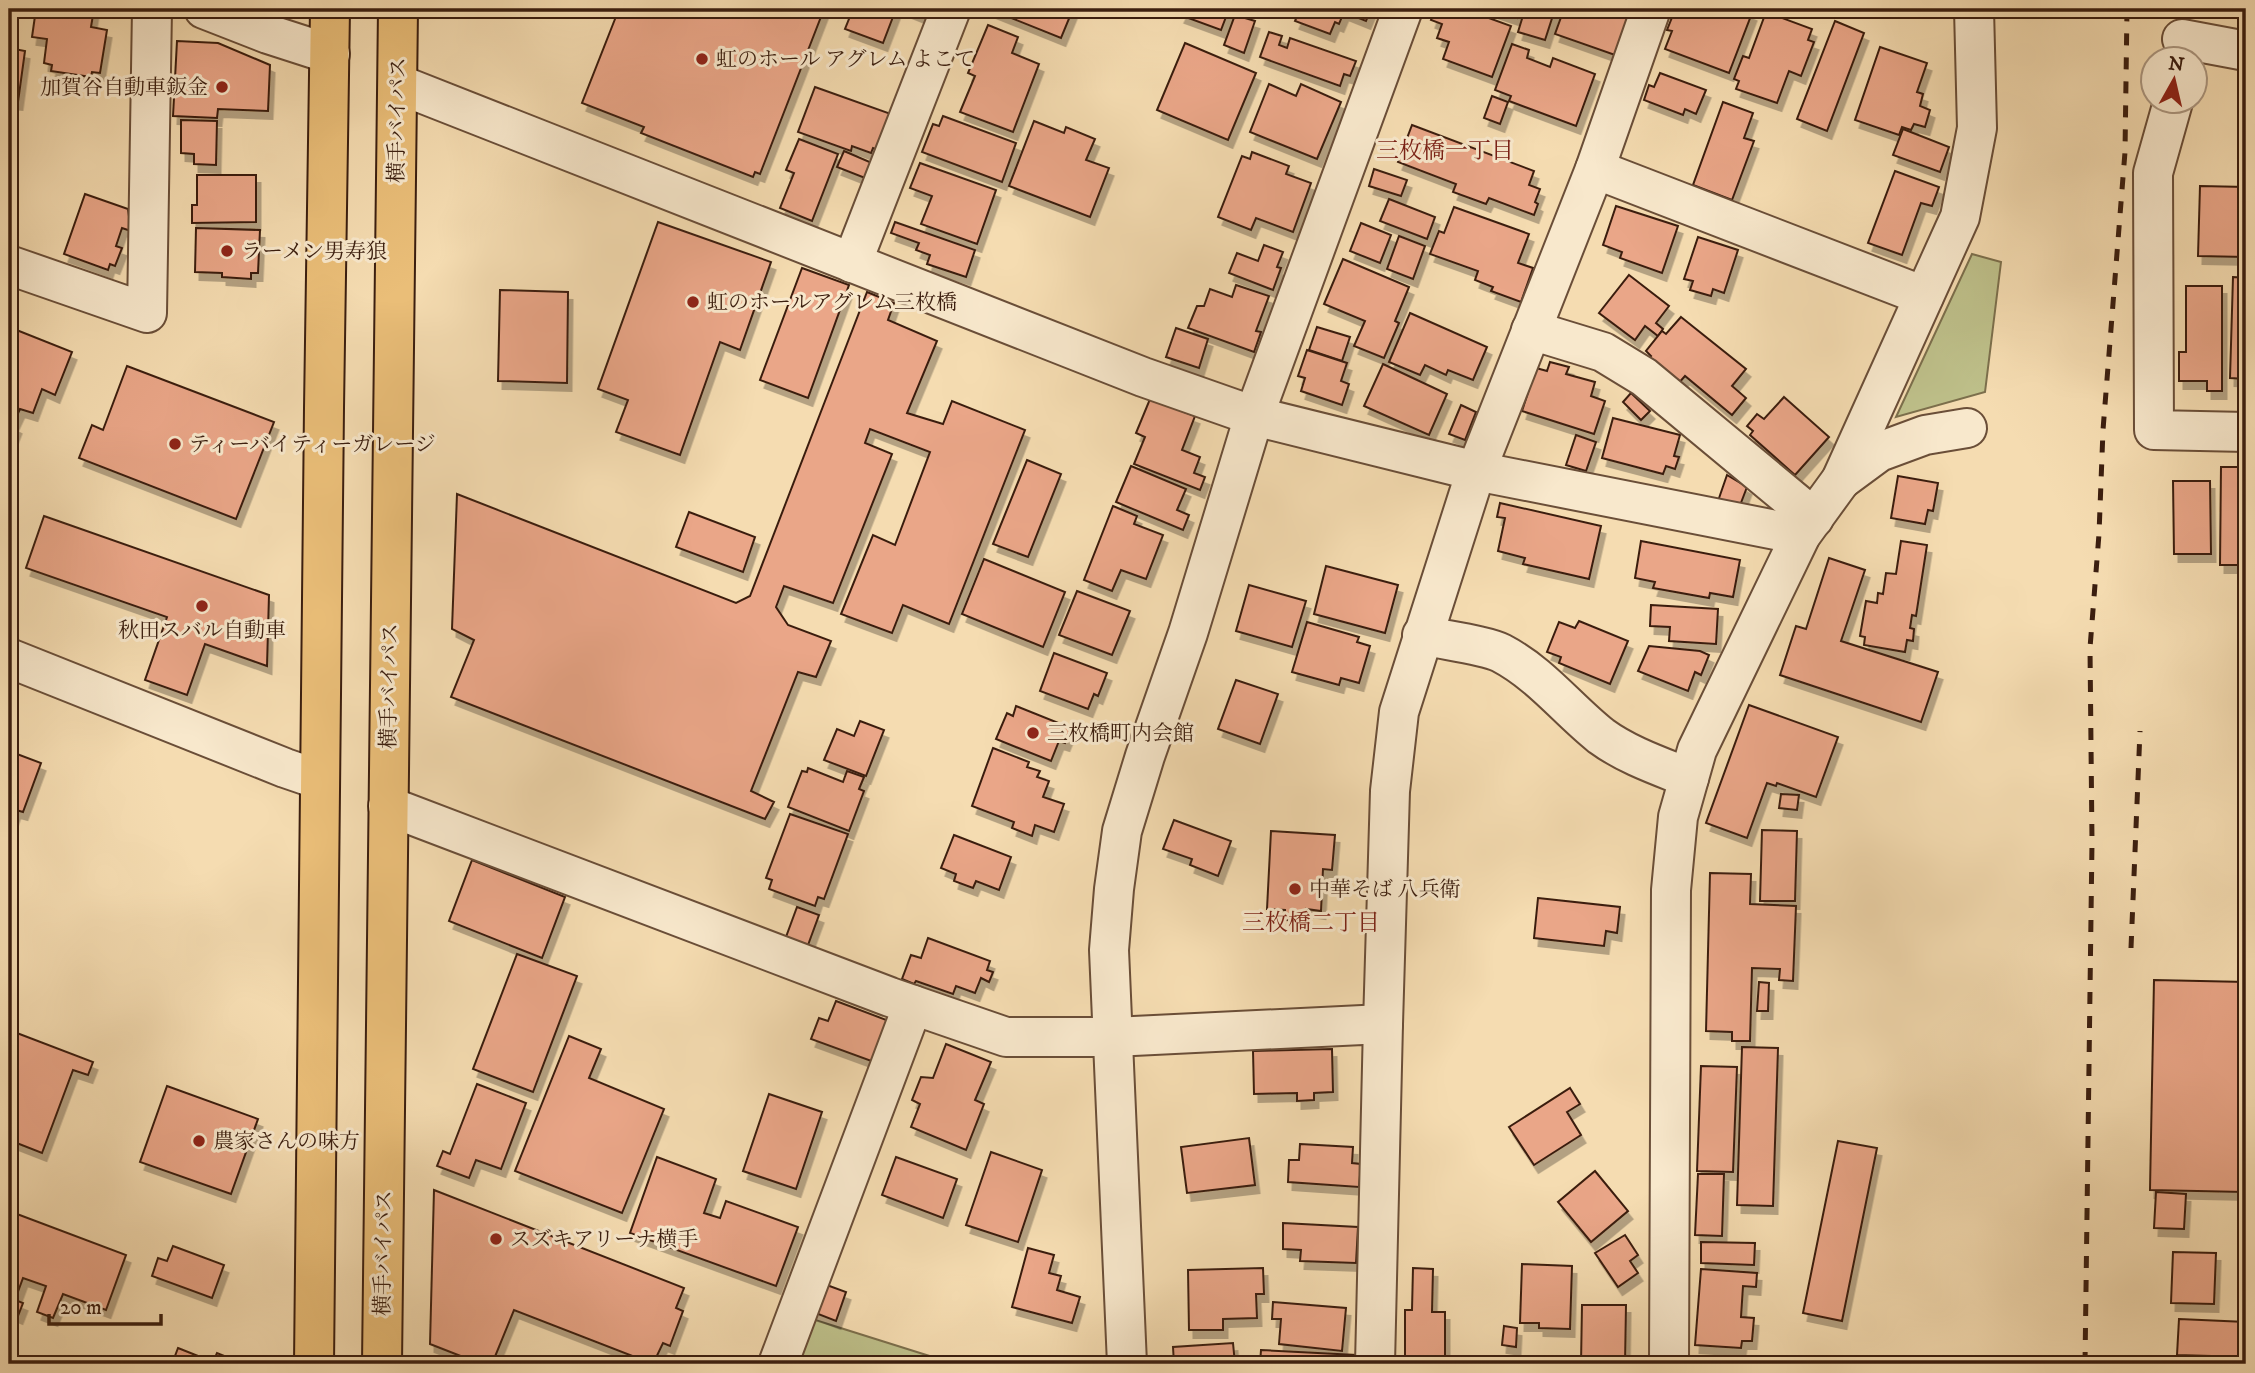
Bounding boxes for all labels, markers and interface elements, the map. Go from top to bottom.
north arrow [2140,46,2210,116]
place label: 虹のホール アグレム よこて [716,47,975,73]
marker: 虹のホール アグレム よこて [694,51,710,67]
text: N [2167,52,2186,77]
street label: 横手バイパス [384,57,412,183]
place label: 加賀谷自動車鈑金 [40,75,208,101]
marker: 加賀谷自動車鈑金 [214,79,230,95]
district label: 三枚橋一丁目 [1376,137,1514,166]
place label: ラーメン男寿狼 [241,239,387,265]
marker: ラーメン男寿狼 [219,243,235,259]
place label: 虹のホールアグレム三枚橋 [707,290,957,316]
marker: 虹のホールアグレム三枚橋 [685,294,701,310]
place label: ティーバイティーガレージ [189,432,436,458]
marker: ティーバイティーガレージ [167,436,183,452]
marker: 秋田スバル自動車 [194,598,210,614]
place label: 秋田スバル自動車 [118,618,286,644]
street label: 横手バイパス [376,623,404,749]
place label: 三枚橋町内会館 [1047,721,1194,747]
marker: 三枚橋町内会館 [1025,725,1041,741]
place label: 中華そば 八兵衛 [1309,877,1461,903]
marker: 中華そば 八兵衛 [1287,881,1303,897]
district label: 三枚橋二丁目 [1242,909,1380,938]
place label: 農家さんの味方 [213,1129,360,1155]
marker: 農家さんの味方 [191,1133,207,1149]
street label: 横手バイパス [370,1190,398,1316]
place label: スズキアリーナ横手 [510,1227,698,1253]
marker: スズキアリーナ横手 [488,1231,504,1247]
scale bar [49,1282,161,1326]
text: 20 m [60,1295,102,1321]

